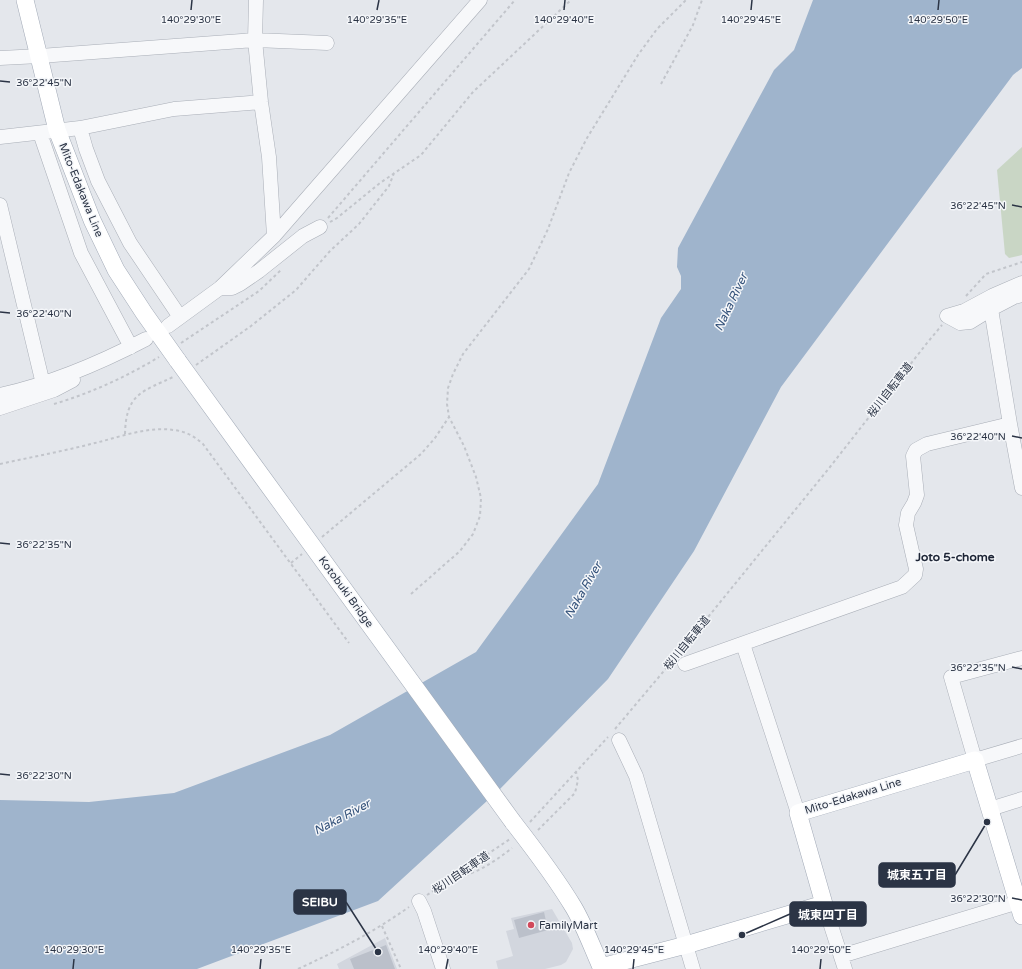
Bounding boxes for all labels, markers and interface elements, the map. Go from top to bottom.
text: 140°29'30"E [161,14,221,26]
text: 140°29'35"E [347,14,407,26]
text: 140°29'40"E [534,14,594,26]
text: 140°29'45"E [721,14,781,26]
text: 140°29'50"E [908,14,968,26]
text: 36°22'45"N [16,77,72,89]
street label: Mito-Edakawa Line [56,141,106,239]
text: 36°22'45"N [950,200,1006,212]
water label: Naka River [712,270,751,333]
text: 36°22'40"N [16,308,72,320]
street label: 桜川自転車道 [865,360,915,420]
text: 36°22'40"N [950,431,1006,443]
text: 36°22'35"N [16,539,72,551]
district label: Joto 5-chome [915,550,995,564]
street label: Kotobuki Bridge [316,554,376,630]
water label: Naka River [561,559,605,620]
street label: 桜川自転車道 [661,613,713,673]
text: 36°22'35"N [950,662,1006,674]
text: 36°22'30"N [16,770,72,782]
street label: Mito-Edakawa Line [803,775,903,817]
water label: Naka River [311,796,374,838]
street label: 桜川自転車道 [430,849,492,897]
callout: 城東五丁目 [879,863,955,887]
text: 城東五丁目 [887,868,947,882]
callout: SEIBU [294,890,346,914]
text: 36°22'30"N [950,893,1006,905]
text: SEIBU [302,895,338,909]
callout: 城東四丁目 [790,902,866,926]
text: 城東四丁目 [798,908,858,922]
place label: FamilyMart [539,919,598,932]
marker: FamilyMart [526,920,536,930]
text: 140°29'30"E [44,944,104,956]
text: 140°29'35"E [231,944,291,956]
text: 140°29'40"E [418,944,478,956]
text: 140°29'45"E [604,944,664,956]
text: 140°29'50"E [791,944,851,956]

